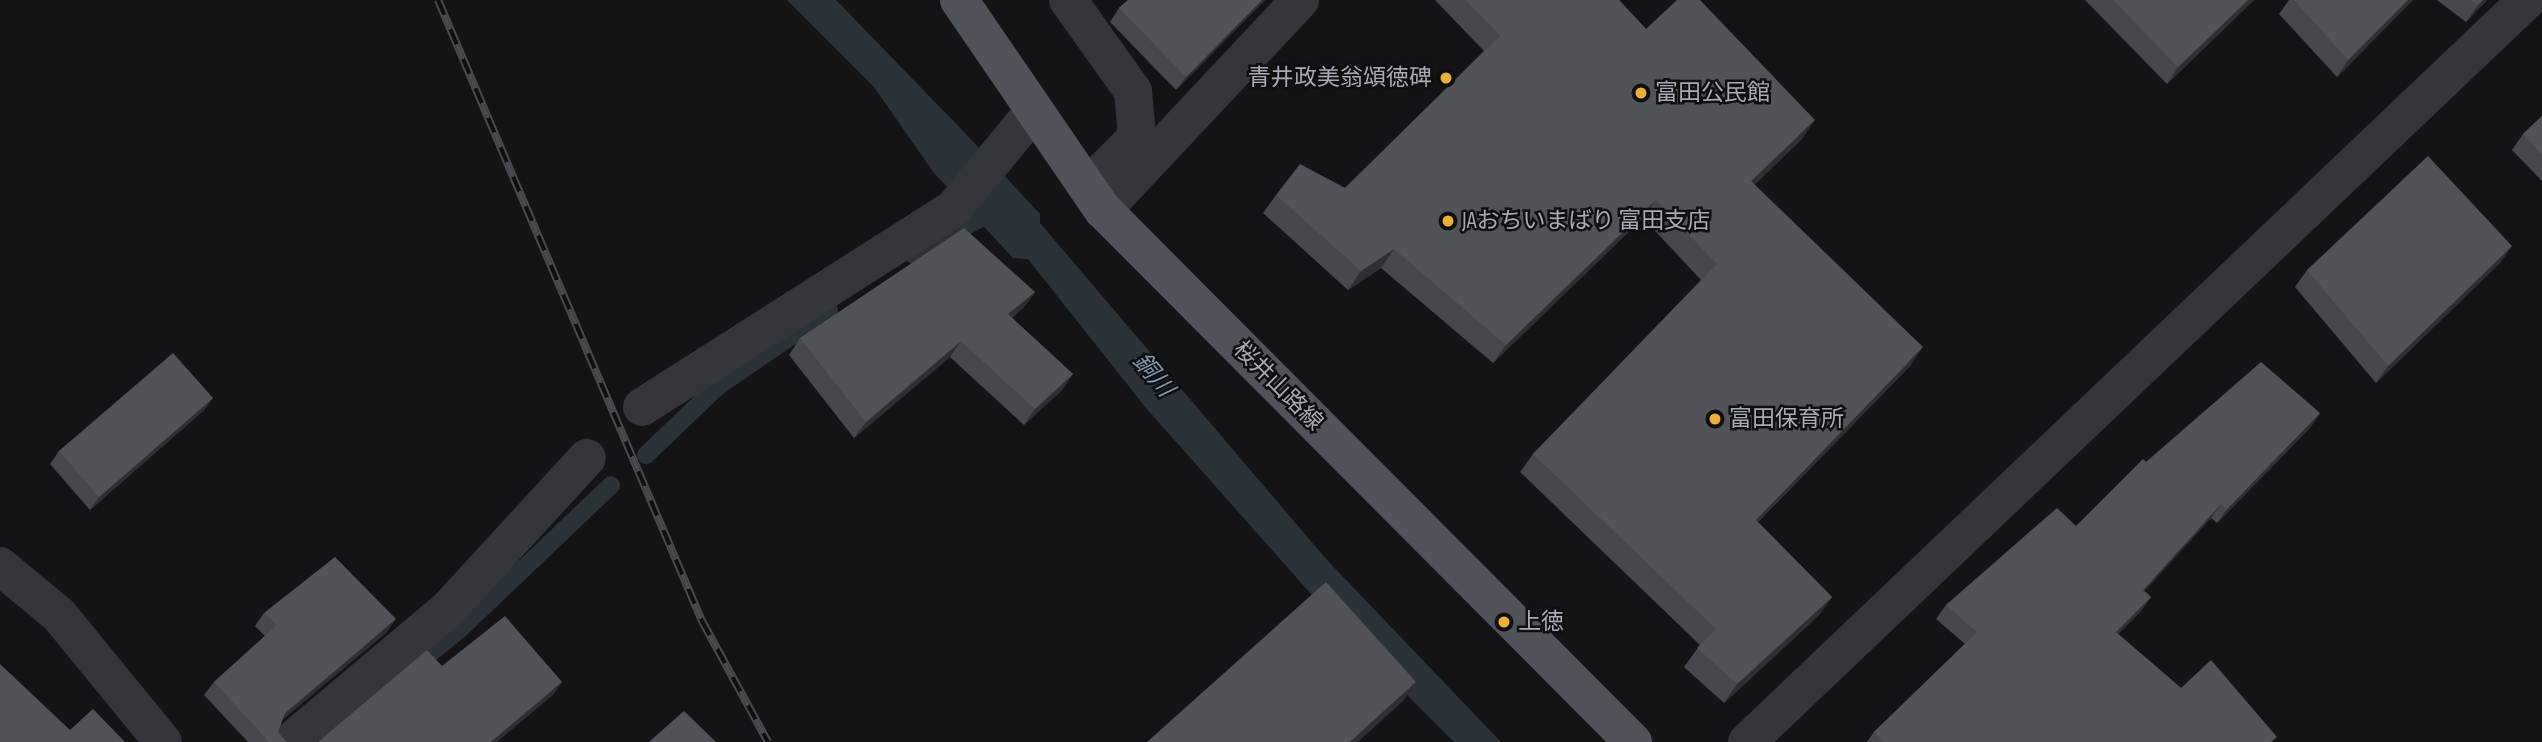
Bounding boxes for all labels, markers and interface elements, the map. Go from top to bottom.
place label: 青井政美翁頌徳碑 [1248,64,1432,92]
marker: 青井政美翁頌徳碑 [1438,70,1454,86]
place label: 富田公民館 [1655,79,1770,107]
marker: 富田公民館 [1633,85,1649,101]
place label: JAおちいまばり 富田支店 [1462,207,1710,235]
marker: JAおちいまばり 富田支店 [1440,213,1456,229]
street label: 桜井山路線 [1228,336,1328,436]
water label: 銅川 [1127,347,1179,403]
place label: 富田保育所 [1729,405,1844,433]
marker: 富田保育所 [1707,411,1723,427]
place label: 上徳 [1518,608,1564,636]
marker: 上徳 [1496,614,1512,630]

